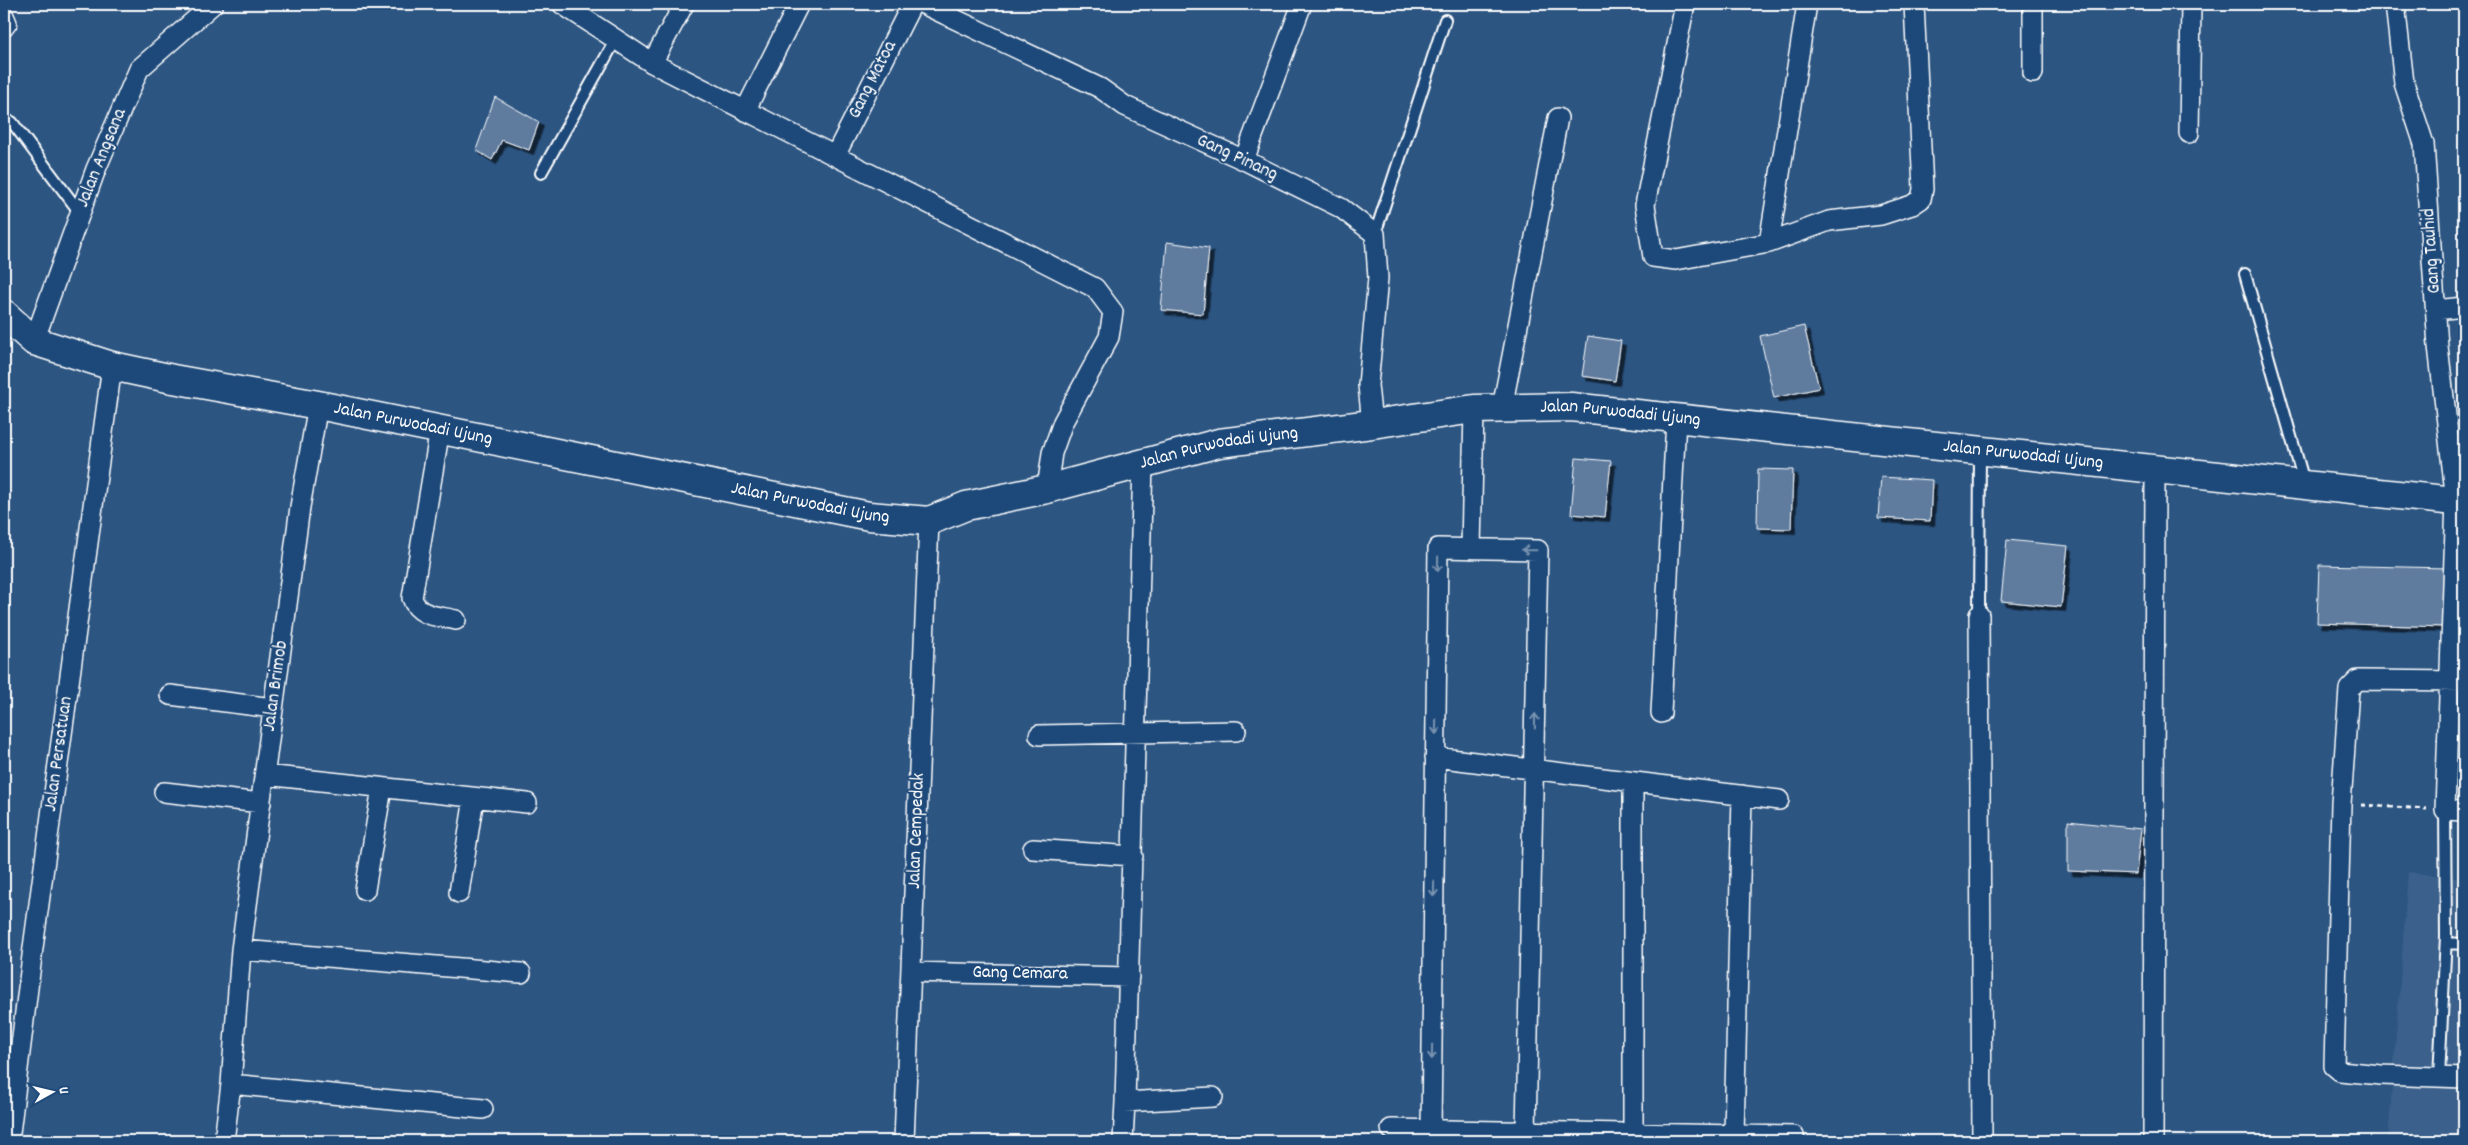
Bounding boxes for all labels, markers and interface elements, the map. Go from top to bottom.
street label: Gang Matoa [842,35,905,124]
street label: Jalan Angsana [70,104,134,211]
street label: Gang Pinang [1192,127,1282,189]
street label: Gang Tauhid [2416,207,2448,295]
street label: Jalan Purwodadi Ujung [1540,393,1702,434]
street label: Jalan Purwodadi Ujung [331,395,495,453]
street label: Jalan Purwodadi Ujung [1137,420,1300,477]
street label: Jalan Purwodadi Ujung [1942,433,2105,477]
street label: Jalan Purwodadi Ujung [729,475,891,531]
one-way arrow [1521,545,1537,555]
one-way arrow [1433,556,1443,572]
street label: Jalan Brimob [256,639,296,733]
street label: Jalan Persatuan [38,695,80,813]
one-way arrow [1530,713,1540,729]
one-way arrow [1431,718,1441,734]
street label: Jalan Cempedak [901,772,933,889]
one-way arrow [1429,880,1439,897]
street label: Gang Cemara [972,960,1069,988]
one-way arrow [1427,1043,1437,1059]
north arrow [28,1068,78,1118]
text: U [53,1086,73,1095]

